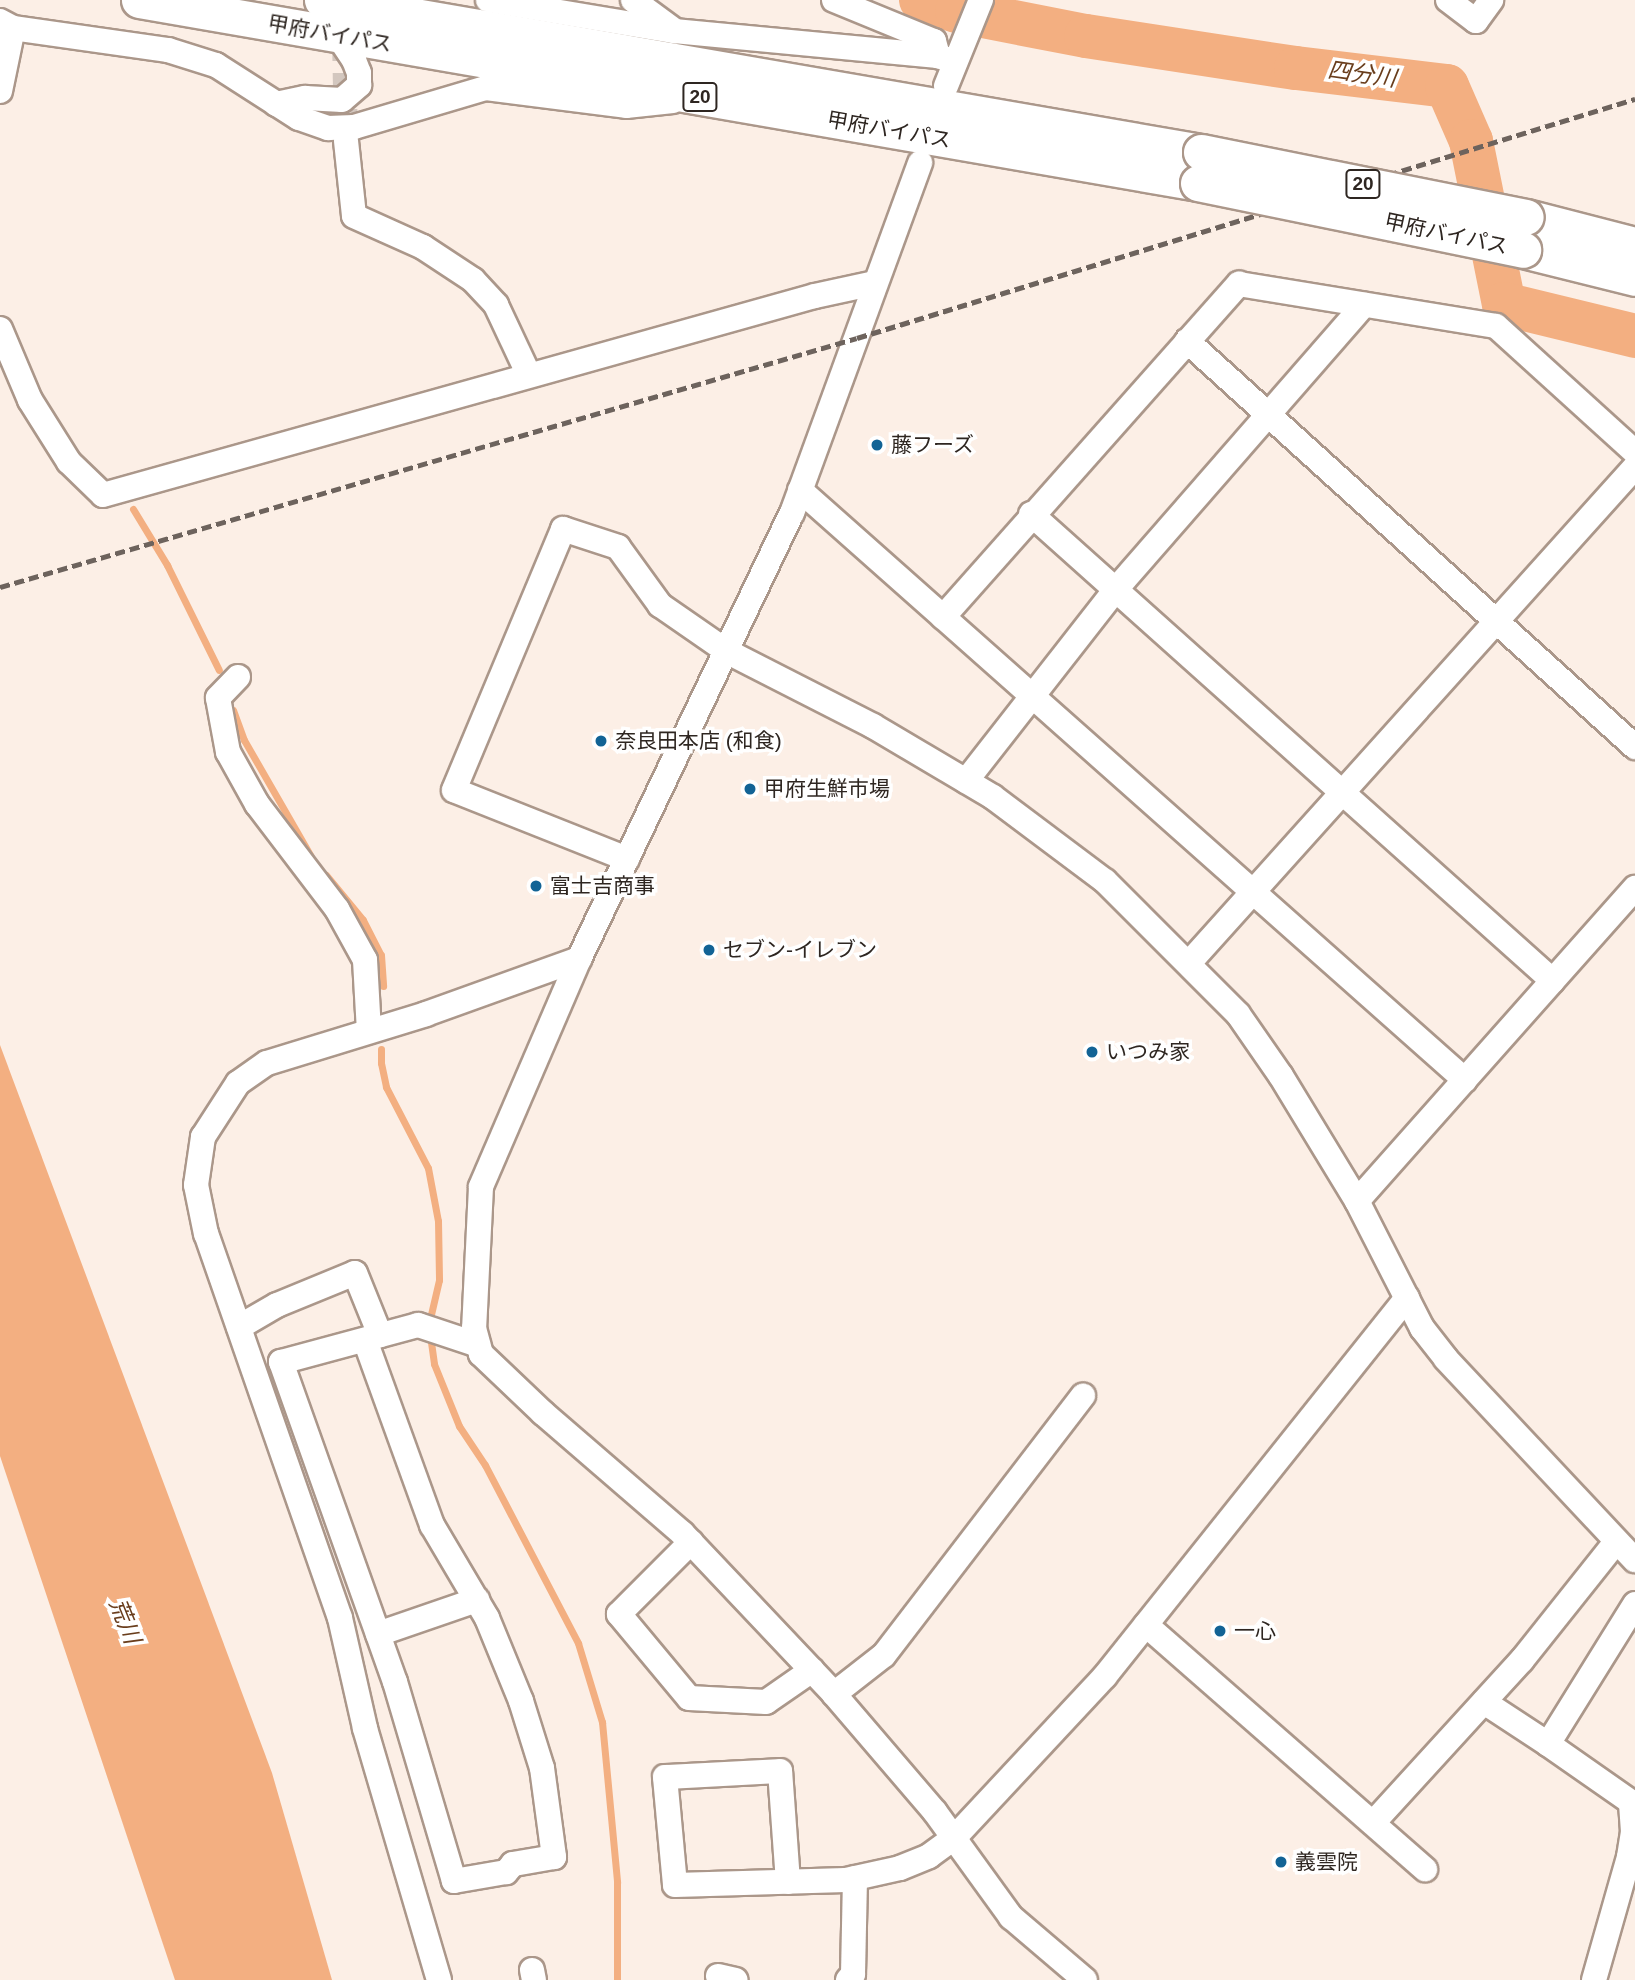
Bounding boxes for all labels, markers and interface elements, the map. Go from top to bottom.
street label: 甲府バイパス [266,11,394,57]
water label: 四分川 [1326,56,1398,92]
road number: 20 [681,82,719,113]
street label: 甲府バイパス [825,107,953,153]
road number: 20 [1344,168,1382,200]
street label: 甲府バイパス [1382,209,1510,259]
place label: 藤フーズ [891,432,975,458]
marker: 藤フーズ [869,437,885,453]
place label: 奈良田本店 (和食) [615,728,782,754]
marker: 奈良田本店 (和食) [593,733,609,749]
place label: 甲府生鮮市場 [764,776,890,802]
marker: 甲府生鮮市場 [742,781,758,797]
place label: 富士吉商事 [550,873,655,899]
marker: 富士吉商事 [528,878,544,894]
place label: セブン-イレブン [723,937,877,963]
marker: セブン-イレブン [701,942,717,958]
place label: いつみ家 [1106,1039,1190,1065]
marker: いつみ家 [1084,1044,1100,1060]
water label: 荒川 [104,1595,146,1647]
place label: 一心 [1234,1618,1276,1644]
marker: 一心 [1212,1623,1228,1639]
place label: 義雲院 [1295,1849,1358,1875]
marker: 義雲院 [1273,1854,1289,1870]

